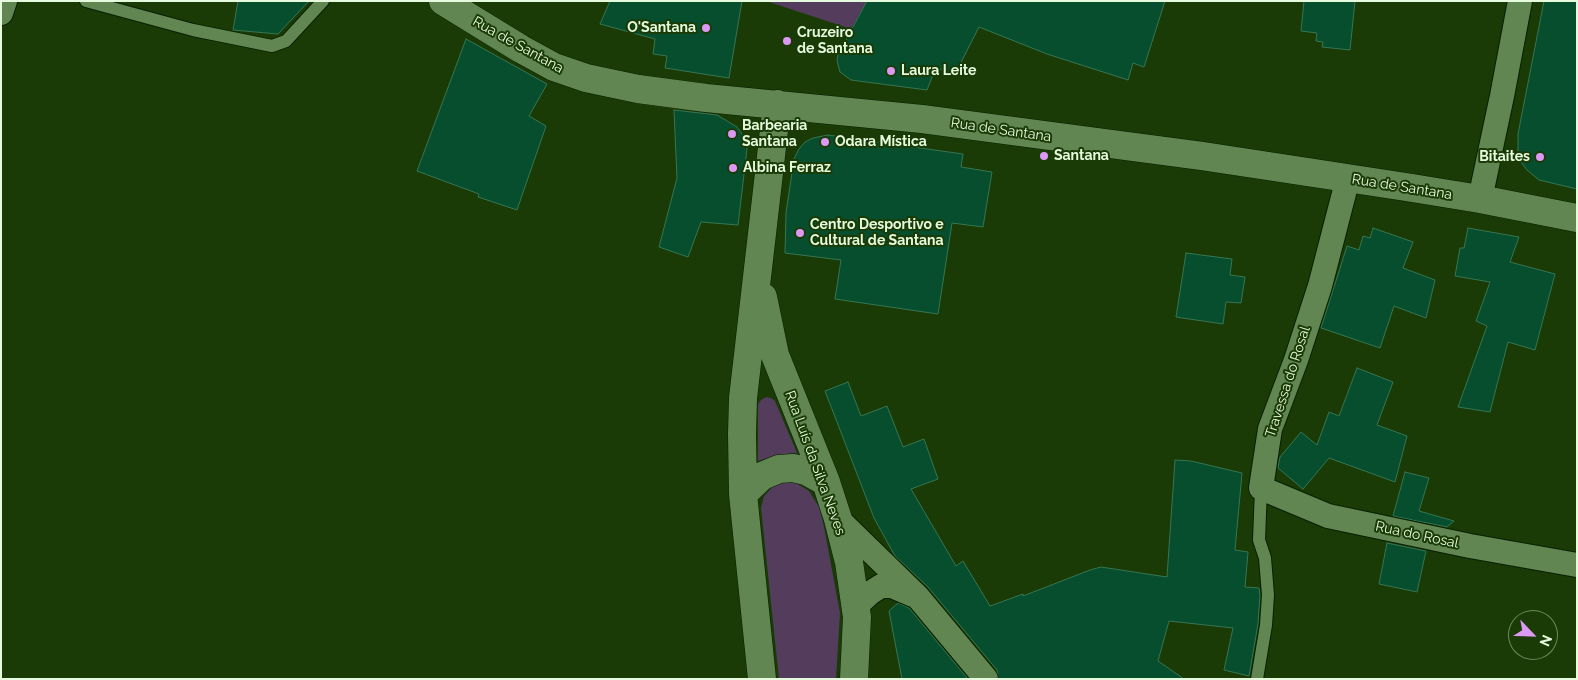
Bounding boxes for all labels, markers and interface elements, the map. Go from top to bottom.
street label: Rua de Santana [470,13,566,77]
place label: O'Santana [627,20,696,36]
marker: O'Santana [700,22,712,34]
place label: Cruzeiro de Santana [797,25,873,58]
marker: Cruzeiro de Santana [781,35,793,47]
place label: Laura Leite [901,63,976,79]
marker: Laura Leite [885,65,897,77]
street label: Rua de Santana [950,115,1052,145]
place label: Barbearia Santana [742,118,807,150]
marker: Barbearia Santana [726,128,738,140]
place label: Odara Mística [835,134,927,150]
marker: Odara Mística [819,136,831,148]
place label: Santana [1054,148,1109,164]
place label: Bitaites [1479,149,1530,165]
marker: Santana [1038,150,1050,162]
marker: Bitaites [1534,151,1546,163]
place label: Albina Ferraz [743,160,831,176]
marker: Albina Ferraz [727,162,739,174]
street label: Rua de Santana [1351,171,1453,203]
place label: Centro Desportivo e Cultural de Santana [810,217,944,250]
marker: Centro Desportivo e Cultural de Santana [794,227,806,239]
street label: Travessa do Rosal [1262,324,1314,440]
street label: Rua Luís da Silva Neves [781,388,849,538]
street label: Rua do Rosal [1374,518,1460,552]
north arrow [1508,610,1558,660]
text: N [1536,633,1555,649]

